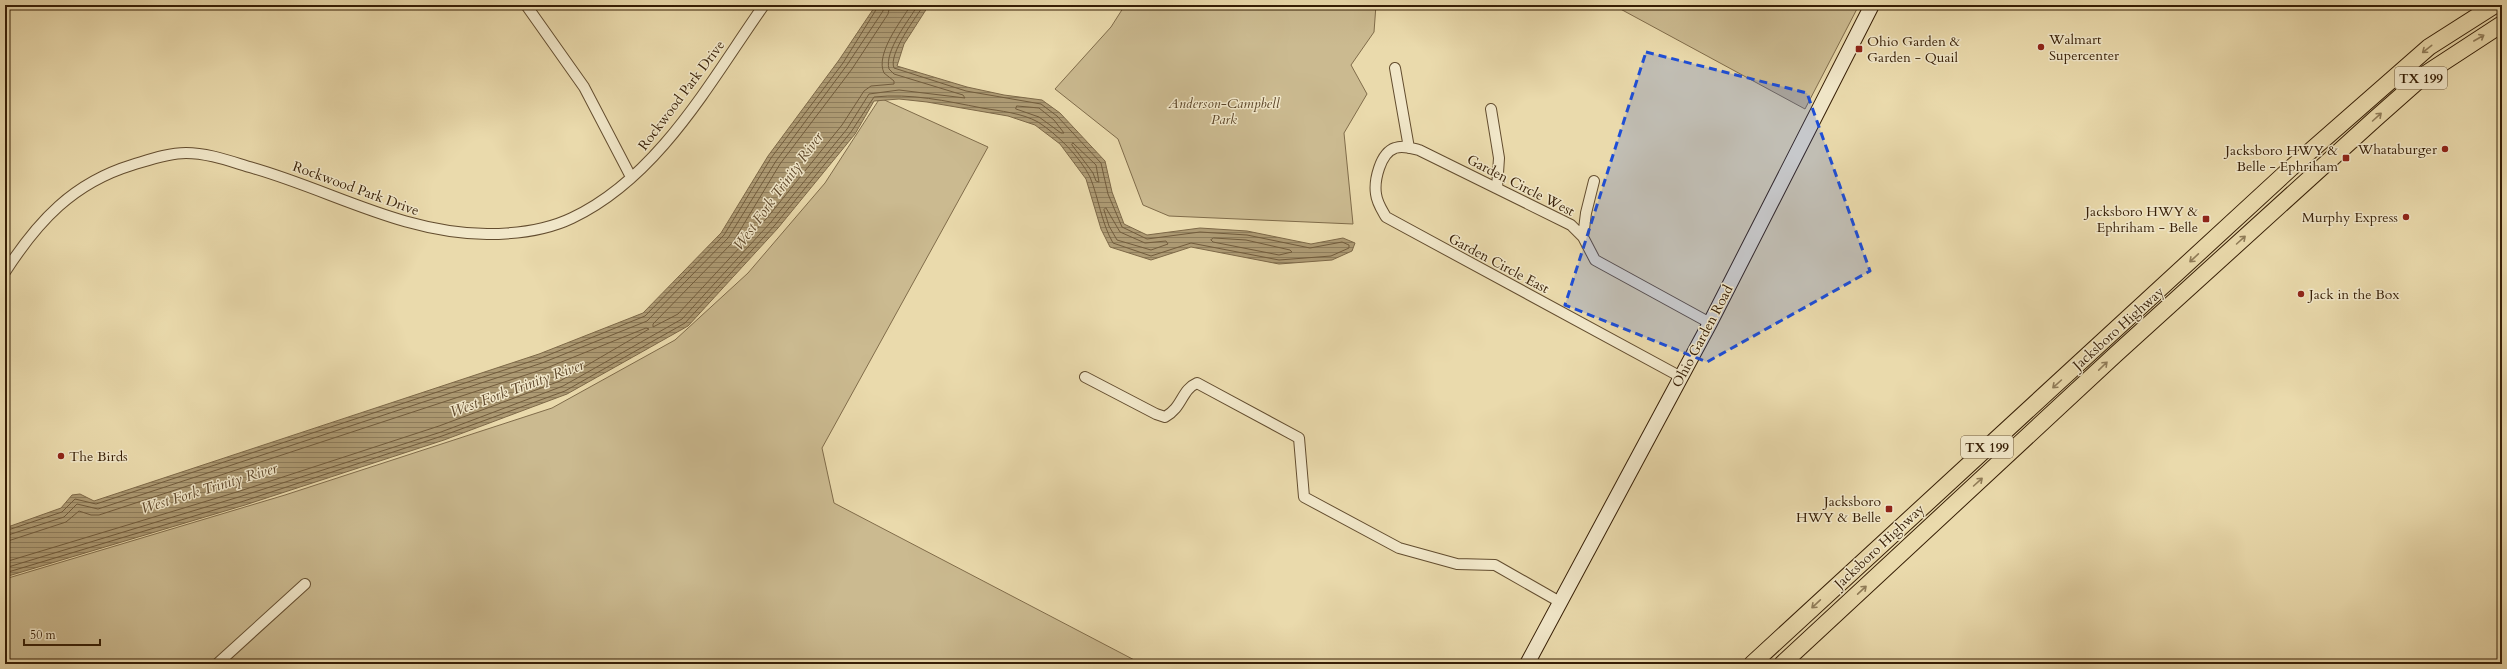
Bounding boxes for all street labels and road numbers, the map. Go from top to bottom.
street label: Rockwood Park Drive [634,36,729,154]
road number: TX 199 [2395,67,2447,89]
street label: Garden Circle West [1464,150,1578,221]
street label: Rockwood Park Drive [290,157,422,220]
street label: Garden Circle East [1445,229,1553,298]
street label: Ohio Garden Road [1667,281,1738,391]
street label: Jacksboro Highway [2067,282,2169,376]
road number: TX 199 [1961,436,2013,458]
street label: Jacksboro Highway [1829,499,1929,594]

